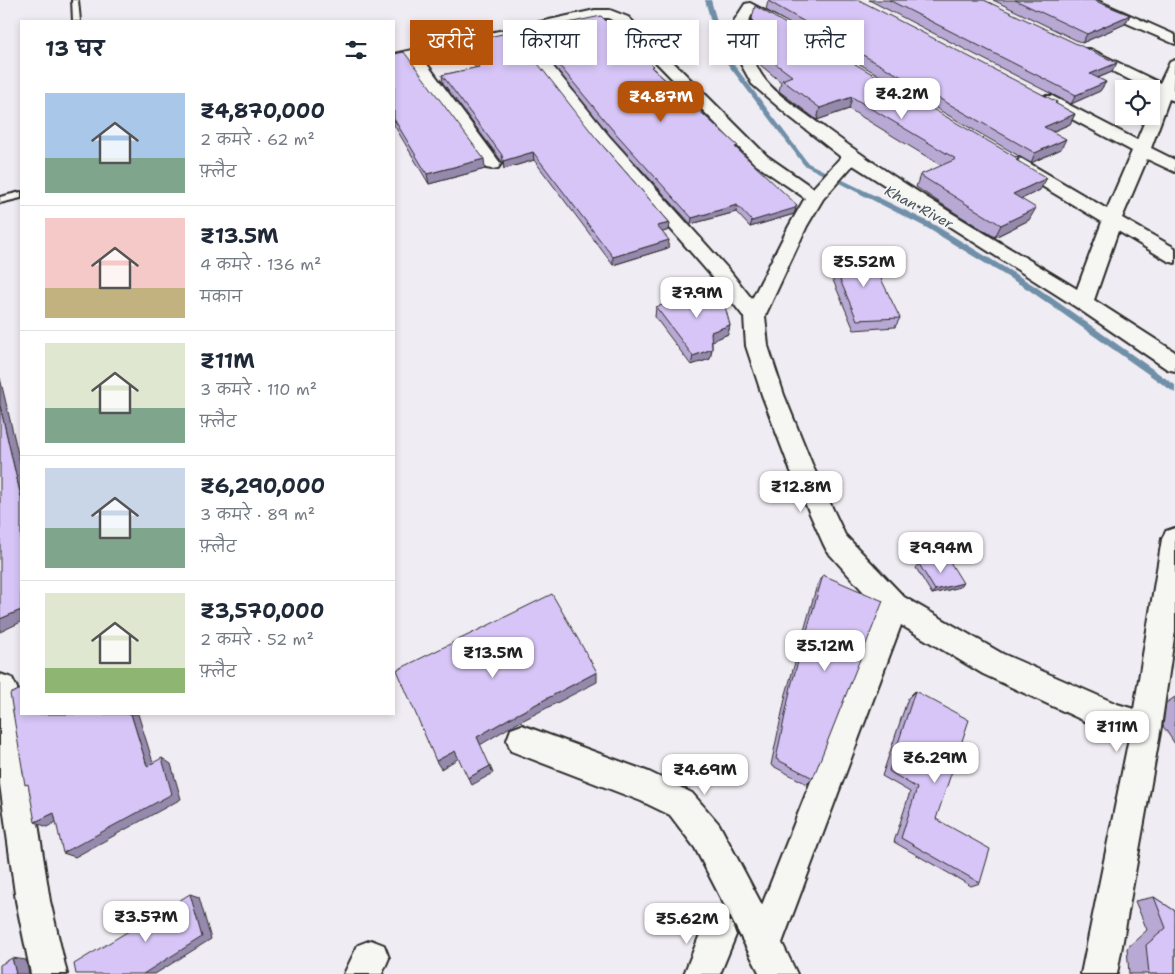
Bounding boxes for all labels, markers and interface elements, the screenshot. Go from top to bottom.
chip: खरीदें [410,20,493,65]
chip: किराया [503,20,597,65]
chip: फ़िल्टर [607,20,699,65]
chip: नया [709,20,777,65]
chip: फ़्लैट [787,20,864,65]
text: 13 घर [45,35,104,63]
icon: filters [342,36,370,64]
pin: ₹4.2M [867,78,937,120]
pin: ₹4.87M [620,80,702,123]
map controls [1115,80,1160,125]
button: locate [1115,80,1160,125]
text: ₹4.2M [875,83,929,104]
text: ₹4.87M [629,86,693,107]
text: ₹4,870,000 [200,97,325,125]
icon: home [85,113,145,173]
text: 2 कमरे · 62 m² [200,129,315,150]
text: फ़्लैट [200,161,236,182]
water label: Khan River [882,181,957,233]
text: ₹13.5M [200,222,279,250]
icon: home [85,238,145,298]
pin: ₹5.52M [823,246,905,288]
text: ₹5.52M [833,251,895,272]
text: 4 कमरे · 136 m² [200,254,321,275]
pin: ₹7.9M [662,276,732,319]
text: ₹7.9M [671,282,723,303]
text: मकान [200,286,242,307]
text: ₹11M [200,347,255,375]
icon: home [85,363,145,423]
text: 3 कमरे · 110 m² [200,379,317,400]
text: फ़्लैट [200,411,236,432]
pin: ₹12.8M [760,470,842,513]
text: ₹6,290,000 [200,472,325,500]
text: ₹12.8M [771,476,831,497]
icon: home [85,488,145,548]
text: 3 कमरे · 89 m² [200,504,315,525]
pin: ₹9.94M [900,532,982,574]
text: फ़्लैट [200,536,236,557]
text: ₹9.94M [909,537,973,558]
text: ₹3,570,000 [200,597,324,625]
icon: home [85,613,145,673]
text: 2 कमरे · 52 m² [200,629,314,650]
pin: ₹5.12M [784,630,866,672]
text: ₹5.12M [796,635,854,656]
pin: ₹13.5M [452,636,534,679]
text: ₹13.5M [463,642,523,663]
text: फ़्लैट [200,661,236,682]
pin: ₹11M [1087,710,1147,753]
text: ₹11M [1096,716,1138,737]
pin: ₹6.29M [894,742,976,784]
text: ₹6.29M [903,747,967,768]
pin: ₹4.69M [664,754,746,796]
text: ₹4.69M [673,759,737,780]
pin: ₹3.57M [105,900,187,943]
pin: ₹5.62M [646,902,728,945]
text: ₹3.57M [114,906,178,927]
text: ₹5.62M [655,908,719,929]

